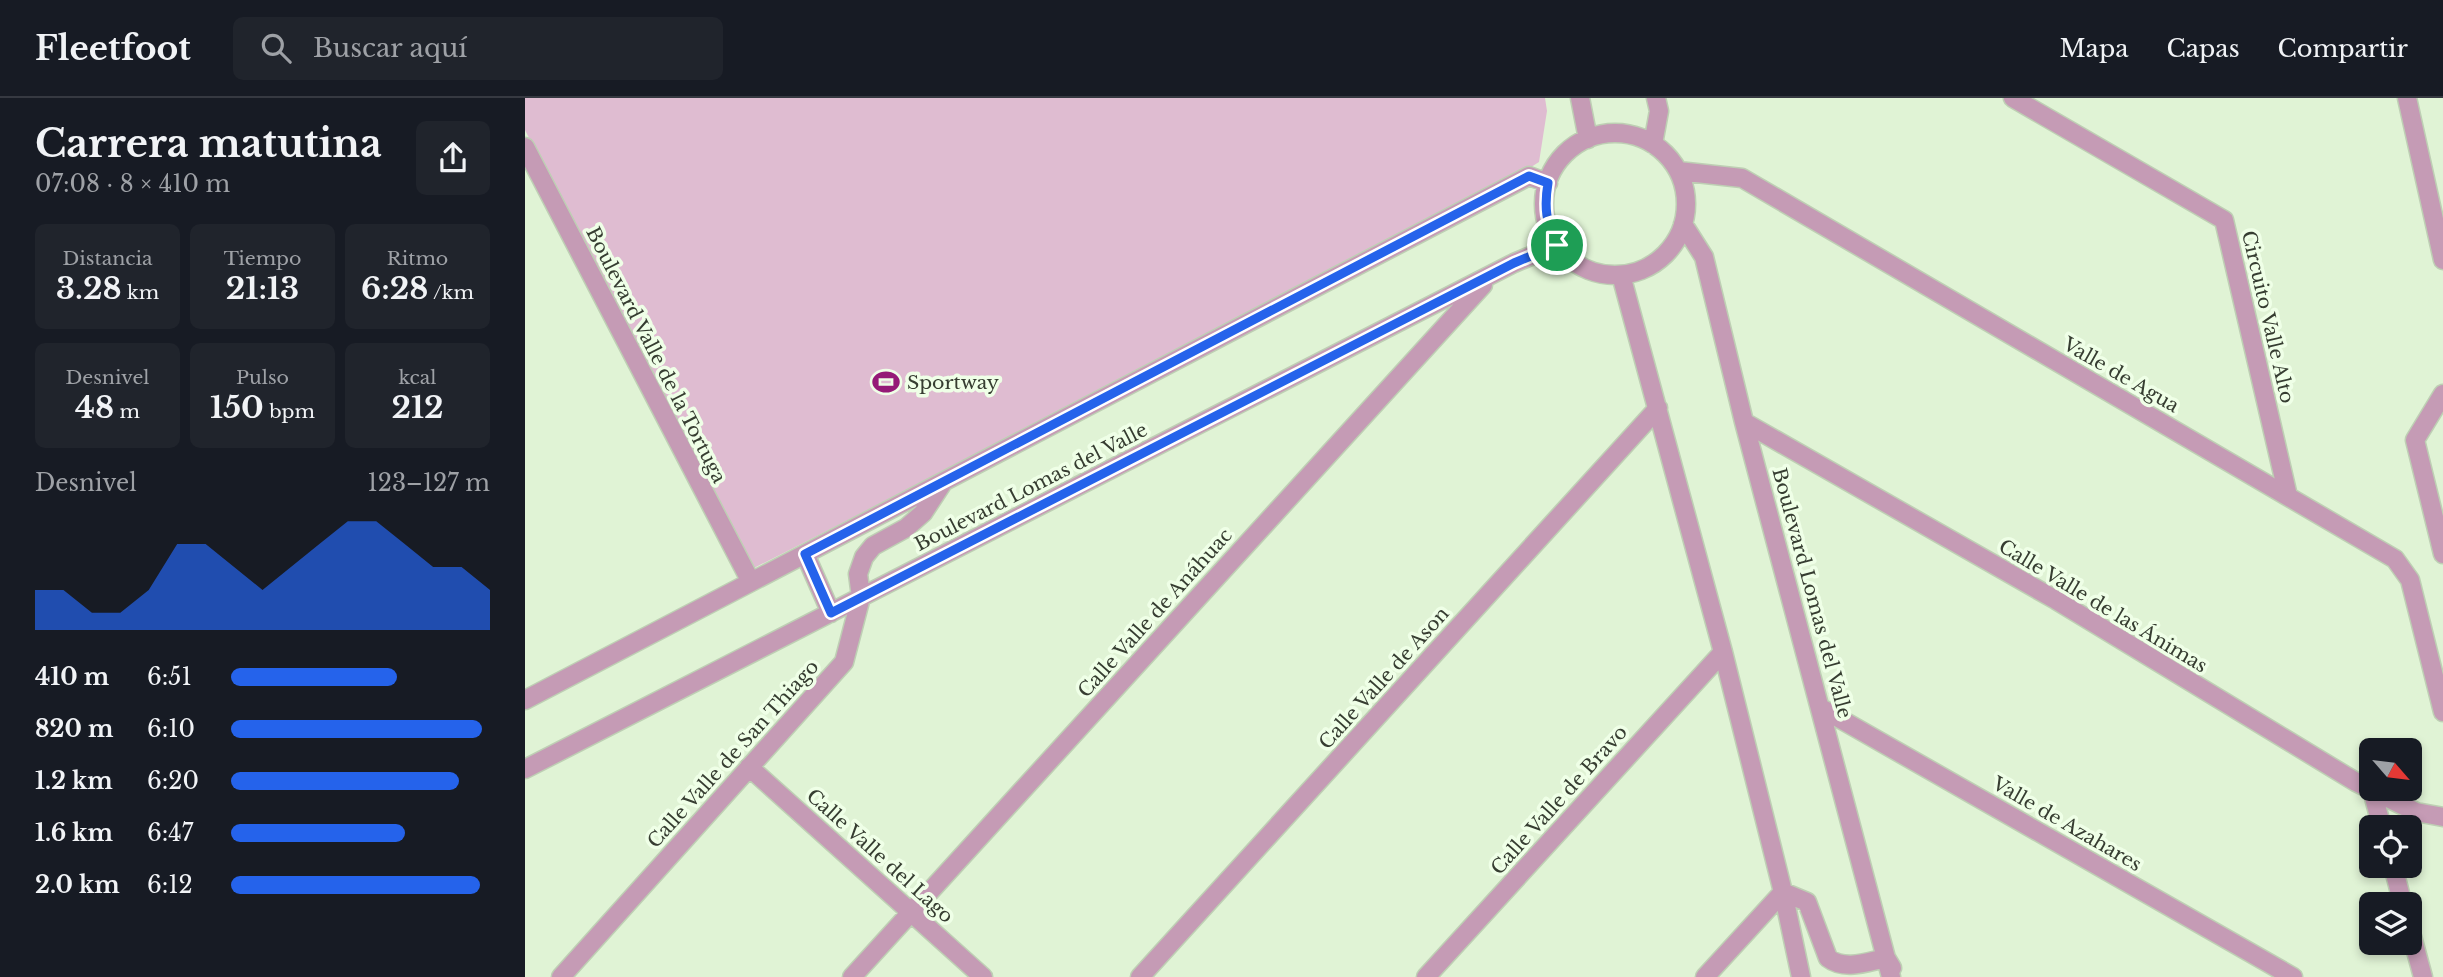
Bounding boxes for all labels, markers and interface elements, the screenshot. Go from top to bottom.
search box [233,17,723,80]
text: Fleetfoot [35,28,191,69]
icon: search [257,29,295,67]
text: Buscar aquí [313,32,467,64]
text: Mapa [2059,34,2129,63]
text: Capas [2167,34,2240,63]
text: Compartir [2278,34,2408,63]
text: Carrera matutina [35,120,382,167]
button: share [416,121,490,195]
text: 07:08 · 8 × 410 m [35,170,230,198]
pin [1527,215,1587,275]
street label: Boulevard Valle de la Tortuga [581,223,731,487]
icon: arrive [1538,226,1576,264]
street label: Circuito Valle Alto [2237,229,2299,405]
text: Distancia [63,247,152,270]
text: Tiempo [224,247,301,270]
text: Ritmo [387,247,448,270]
text: 3.28 [56,270,121,307]
text: 21:13 [226,270,299,307]
text: 6:28 [361,270,428,307]
text: km [121,281,159,304]
text: /km [428,281,474,304]
street label: Valle de Agua [2058,332,2183,418]
text: Desnivel [65,366,150,389]
text: Pulso [236,366,289,389]
text: kcal [399,366,436,389]
sports icon: Sportway [871,367,901,397]
place label: Sportway [907,371,999,394]
text: 48 [75,389,114,426]
text: 150 [210,389,264,426]
text: 212 [391,389,444,426]
text: m [114,400,140,423]
text: bpm [264,400,315,423]
street label: Boulevard Lomas del Valle [911,418,1151,556]
street label: Boulevard Lomas del Valle [1767,465,1857,721]
text: Desnivel [35,469,137,497]
text: 123–127 m [368,469,490,497]
street label: Calle Valle de Anáhuac [1073,524,1237,702]
street label: Calle Valle de las Ánimas [1995,535,2211,677]
street label: Calle Valle de Ason [1314,602,1454,754]
street label: Calle Valle de San Thiago [643,655,823,853]
text: 410 m [35,663,109,691]
text: 6:51 [147,663,192,691]
text: 820 m [35,715,114,743]
text: 6:10 [147,715,195,743]
street label: Calle Valle de Bravo [1486,721,1632,879]
north arrow [2359,738,2422,802]
map controls [2359,738,2422,955]
text: 1.2 km [35,767,113,795]
text: 6:20 [147,767,199,795]
street label: Valle de Azahares [1987,771,2146,876]
street label: Calle Valle del Lago [802,784,958,928]
button: locate [2359,815,2422,878]
text: 1.6 km [35,819,113,847]
text: 6:47 [147,819,193,847]
text: 2.0 km [35,871,120,899]
text: 6:12 [147,871,193,899]
button: layers [2359,892,2422,955]

